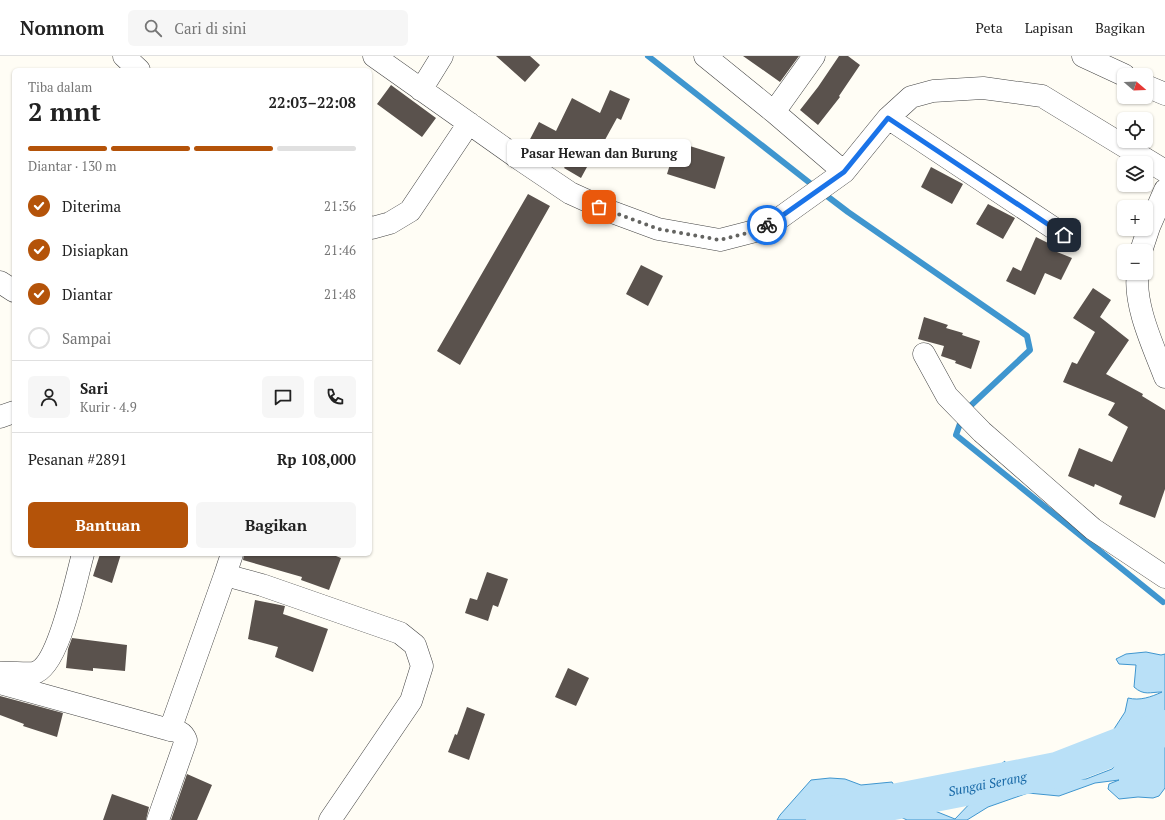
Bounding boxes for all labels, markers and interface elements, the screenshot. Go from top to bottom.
search box [128,10,408,46]
text: Nomnom [20,15,104,40]
icon: search [142,17,164,39]
text: Cari di sini [174,18,246,38]
text: Peta [976,18,1003,37]
text: Lapisan [1025,18,1073,37]
text: Bagikan [1095,18,1145,37]
north arrow [1117,68,1153,104]
map controls [1117,68,1153,280]
text: Tiba dalam [28,78,92,96]
text: 22:03–22:08 [269,92,356,112]
text: 2 mnt [28,94,101,128]
button: locate [1117,112,1153,148]
callout: Pasar Hewan dan Burung [507,139,691,167]
text: Pasar Hewan dan Burung [521,144,677,162]
button: layers [1117,156,1153,192]
text: Diantar · 130 m [28,157,116,175]
pin [582,190,616,224]
icon: check [28,195,50,217]
text: Diterima [62,196,121,216]
icon: bag [588,196,610,218]
text: 21:36 [324,197,356,215]
button: + [1117,200,1153,236]
courier [747,205,787,245]
icon: bike [756,214,778,236]
pin [1047,218,1081,252]
icon: home [1053,224,1075,246]
icon: check [28,239,50,261]
text: Disiapkan [62,240,128,260]
text: 21:46 [324,241,356,259]
button: − [1117,244,1153,280]
icon: check [28,283,50,305]
text: Diantar [62,284,113,304]
text: 21:48 [324,285,356,303]
text: Sampai [62,328,111,348]
button: person [28,376,70,418]
button: chat [262,376,304,418]
button: phone [314,376,356,418]
text: Sari [80,378,108,398]
text: Kurir · 4.9 [80,398,137,416]
text: Pesanan #2891 [28,449,127,469]
text: Rp 108,000 [277,449,356,469]
button: Bantuan [28,502,188,548]
button: Bagikan [196,502,356,548]
water label: Sungai Serang [947,767,1029,800]

